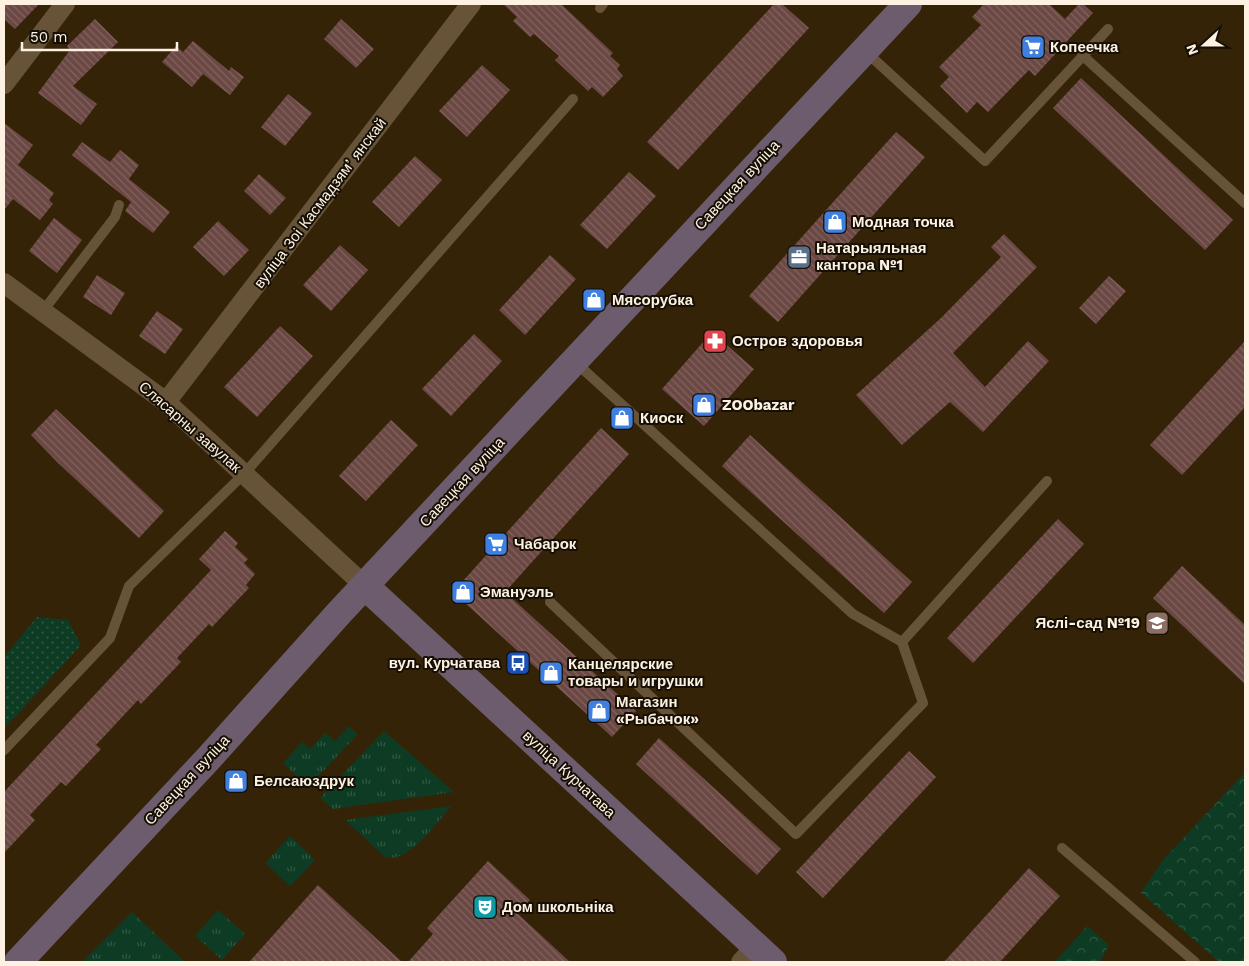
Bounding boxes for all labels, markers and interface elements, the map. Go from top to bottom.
scale bar [22,20,178,52]
north arrow [1179,20,1229,70]
text: 50 m [30,28,67,46]
supermarket icon: Копеечка [1020,34,1046,60]
place label: Копеечка [1050,38,1119,56]
text: N [1183,42,1201,57]
street label: вуліца Зоі Касмадзямʼянскай [250,114,390,292]
street label: Савецкая вуліца [691,136,784,234]
shop icon: Модная точка [822,209,848,235]
place label: Модная точка [852,213,955,231]
place label: Натарыяльная кантора №1 [816,239,927,274]
office icon: Натарыяльная кантора №1 [786,244,812,270]
shop icon: Мясорубка [581,287,607,313]
place label: Мясорубка [612,291,694,309]
pharmacy icon: Остров здоровья [702,328,728,354]
place label: Остров здоровья [732,332,863,350]
street label: Слясарны завулак [135,378,245,477]
shop icon: ZOObazar [691,392,717,418]
place label: ZOObazar [722,396,795,414]
shop icon: Киоск [609,405,635,431]
place label: Киоск [640,409,684,427]
street label: Савецкая вуліца [416,433,509,531]
supermarket icon: Чабарок [483,531,509,557]
place label: Чабарок [514,535,577,553]
shop icon: Эмануэль [450,579,476,605]
place label: Эмануэль [480,583,554,601]
school or university icon: Яслі-сад №19 [1144,610,1170,636]
place label: Яслі-сад №19 [1035,614,1140,632]
bus stop icon: вул. Курчатава [505,650,531,676]
place label: вул. Курчатава [389,654,501,672]
place label: Канцелярские товары и игрушки [568,655,703,690]
shop icon: Канцелярские товары и игрушки [538,660,564,686]
place label: Магазин «Рыбачок» [616,693,699,728]
shop icon: Магазин «Рыбачок» [586,698,612,724]
street label: вуліца Курчатава [519,726,620,822]
street label: Савецкая вуліца [141,731,234,829]
shop icon: Белсаюздрук [223,768,249,794]
place label: Белсаюздрук [254,772,354,790]
theatre icon: Дом школьніка [472,894,498,920]
place label: Дом школьніка [502,898,614,916]

